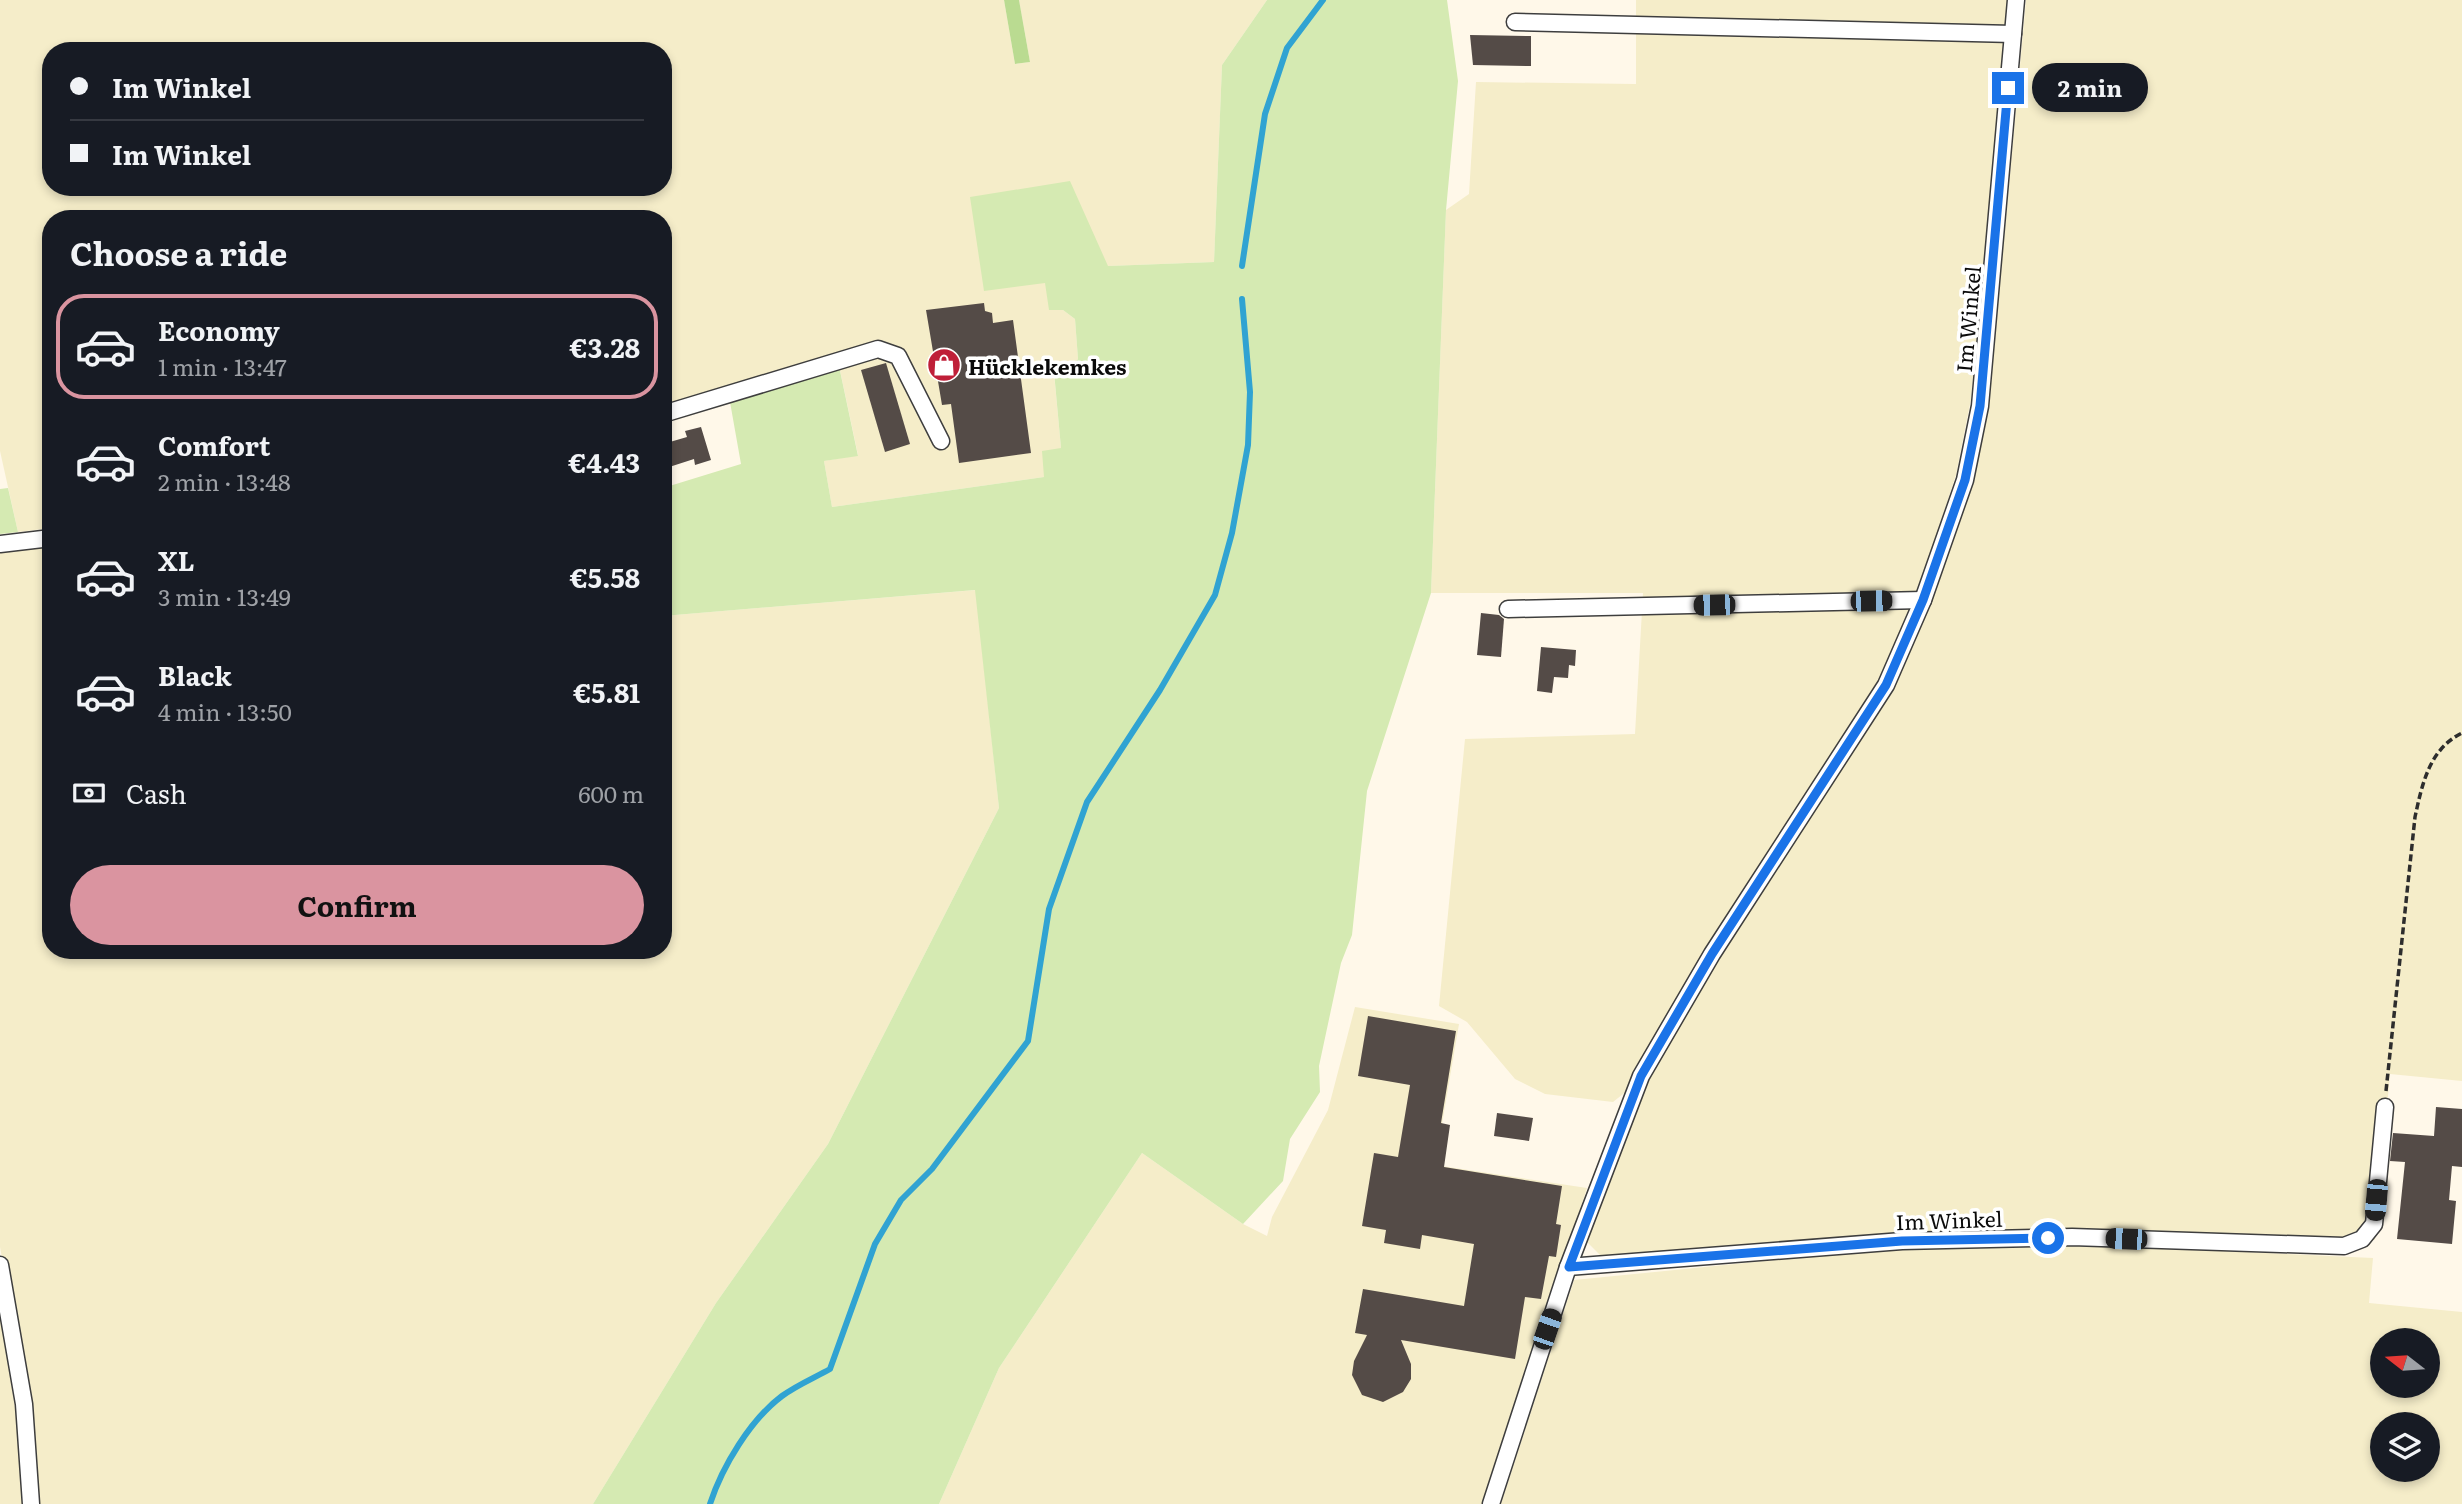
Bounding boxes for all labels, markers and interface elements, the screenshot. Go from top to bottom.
callout: 2 min [2032,64,2148,112]
text: Im Winkel [112,67,251,106]
text: 2 min [2058,70,2122,104]
route end [1992,72,2024,104]
text: Im Winkel [112,134,251,173]
text: Choose a ride [70,228,287,276]
street label: Im Winkel [1947,264,1987,374]
text: Economy [158,310,280,349]
icon: car [74,315,137,378]
text: €3.28 [570,327,640,366]
shop icon: Hücklekemkes [925,346,963,384]
text: 1 min · 13:47 [158,349,287,383]
place label: Hücklekemkes [968,350,1126,381]
text: Comfort [158,425,270,464]
icon: car [74,430,137,493]
text: €4.43 [568,442,640,481]
text: 2 min · 13:48 [158,464,291,498]
text: XL [158,540,195,579]
icon: car [74,545,137,608]
text: €5.58 [570,557,640,596]
text: 3 min · 13:49 [158,579,291,613]
car [1850,590,1893,612]
car [1693,594,1736,616]
text: Black [158,655,232,694]
icon: car [74,660,137,723]
text: €5.81 [573,672,640,711]
text: 4 min · 13:50 [158,694,292,728]
text: Cash [126,773,187,812]
icon: cash [70,774,108,812]
text: 600 m [578,776,644,810]
button: Confirm [70,865,644,945]
car [2364,1178,2389,1222]
street label: Im Winkel [1895,1202,2003,1236]
route start [2032,1222,2064,1254]
car [2105,1228,2148,1250]
car [1531,1306,1564,1352]
north arrow [2370,1328,2440,1398]
map controls [2370,1328,2440,1482]
button: layers [2370,1412,2440,1482]

